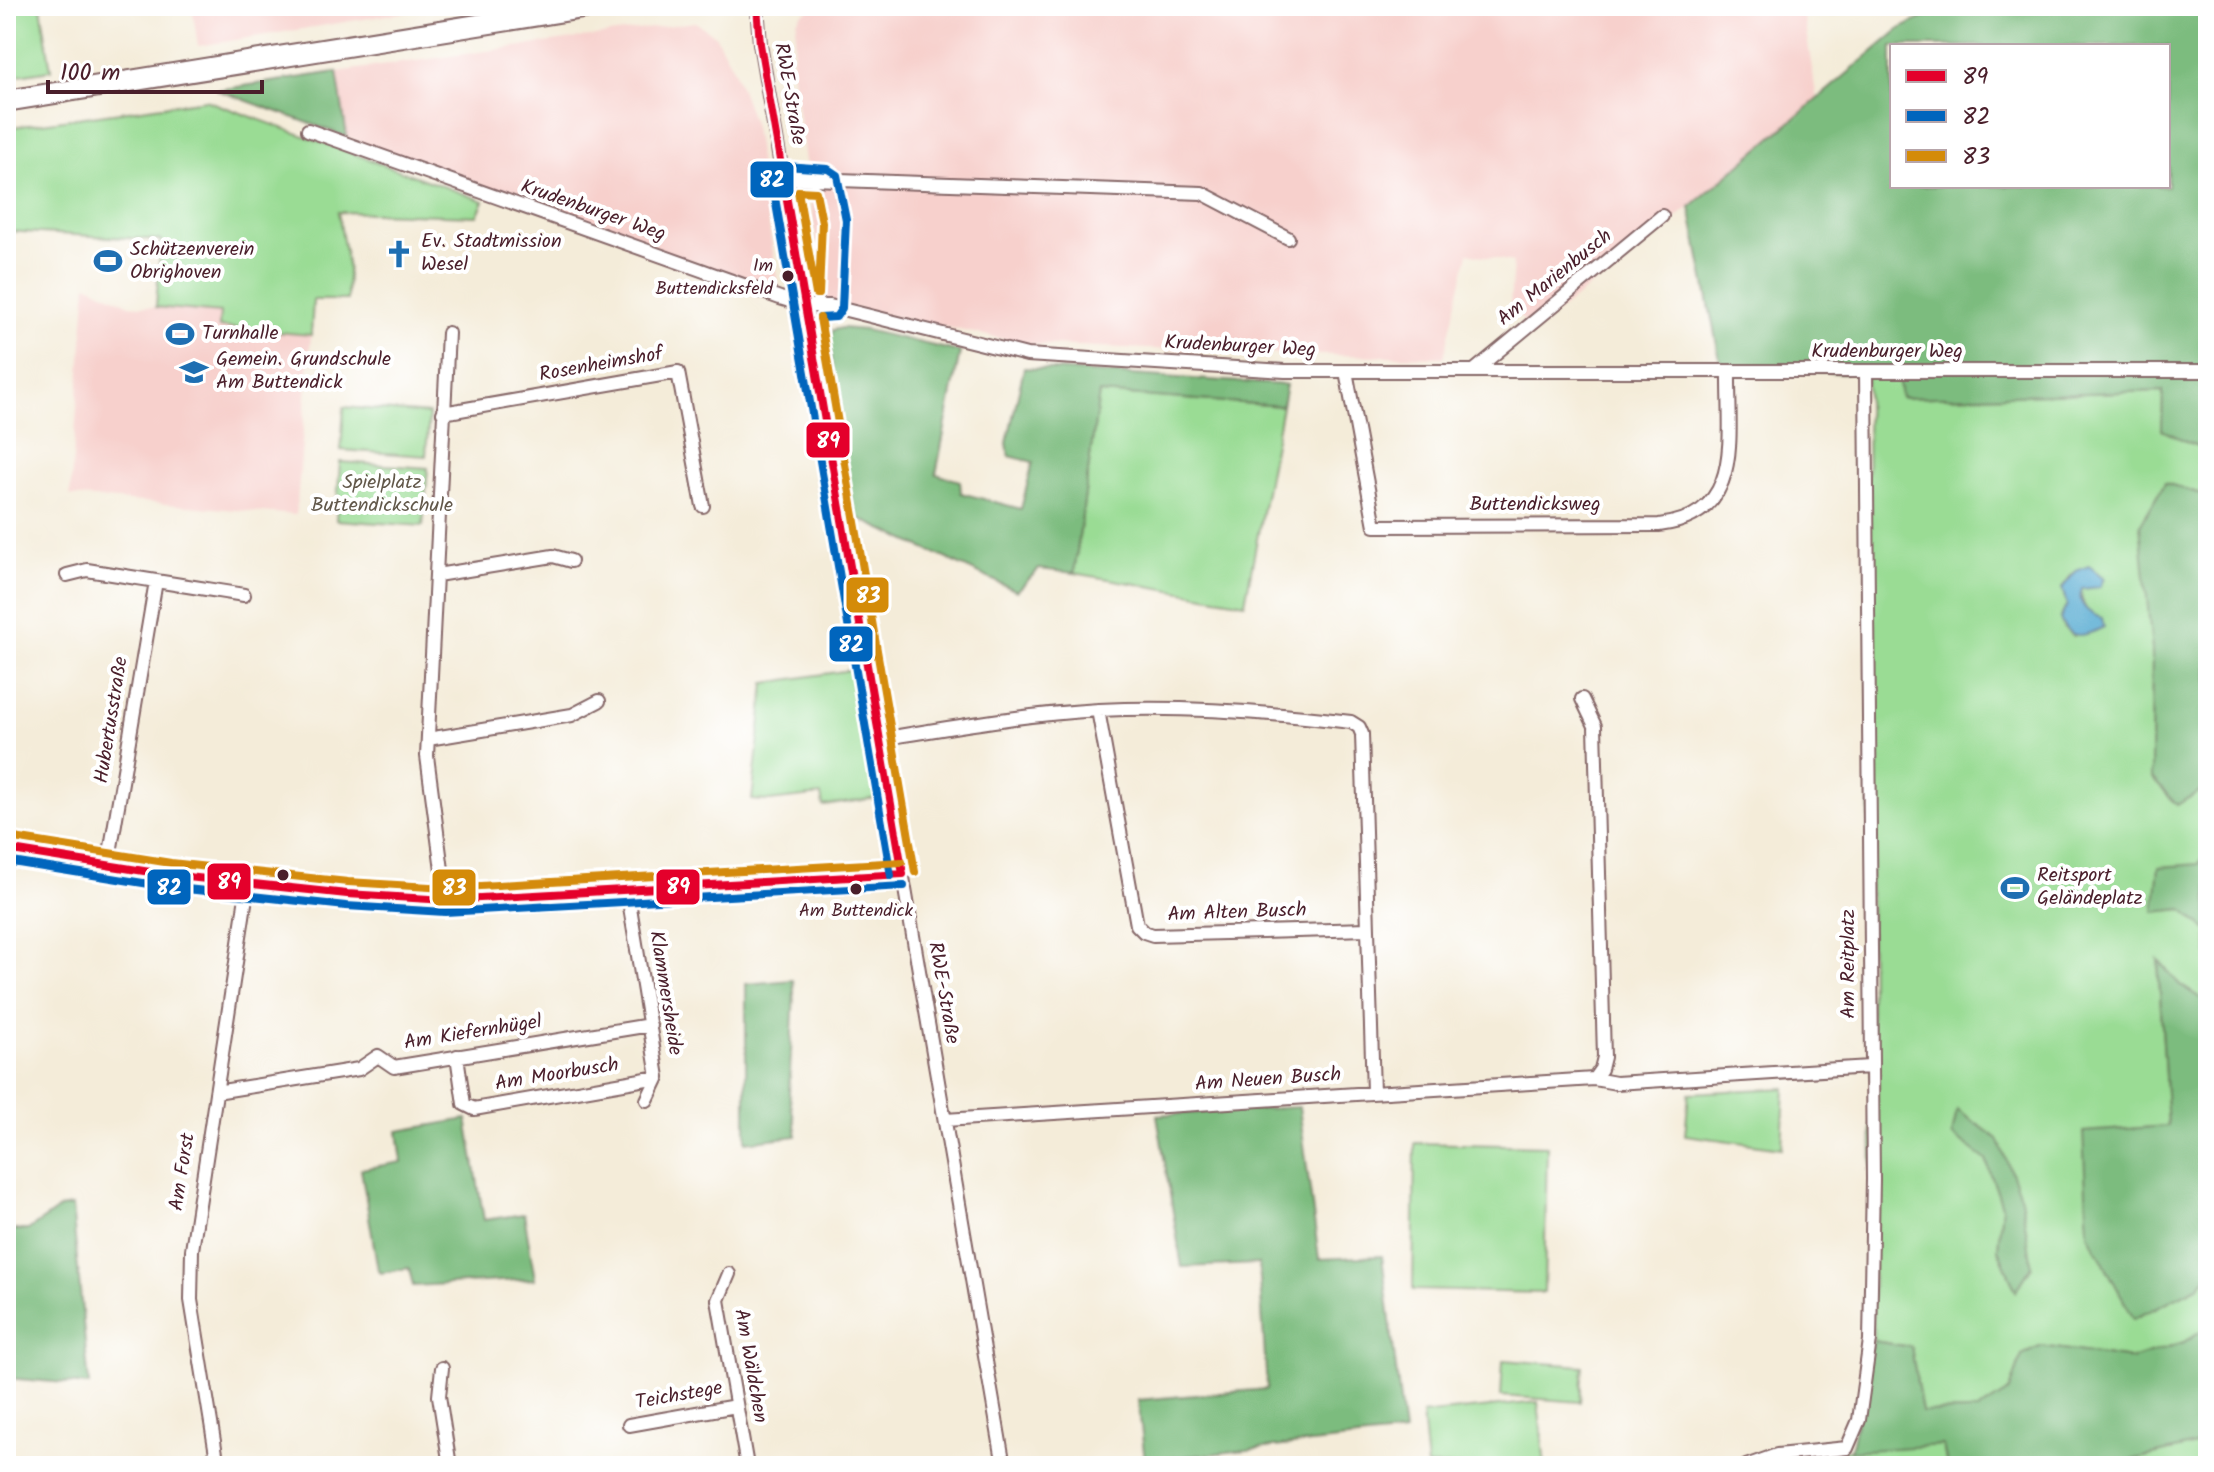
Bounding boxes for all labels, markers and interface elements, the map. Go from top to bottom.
street label: RWE-Straße [764,40,814,148]
scale bar [48,44,262,94]
legend [1890,44,2170,188]
text: 100 m [60,54,120,93]
text: 89 [1962,58,1988,97]
text: 82 [1962,98,1990,137]
text: 83 [1962,138,1990,177]
line badge: 82 [749,160,795,199]
text: 82 [759,164,785,199]
street label: Krudenburger Weg [516,171,670,251]
street label: Am Marienbusch [1490,221,1620,335]
place label: Ev. Stadtmission Wesel [421,226,562,281]
place label: Schützenverein Obrighoven [130,234,255,289]
church icon: Ev. Stadtmission Wesel [384,239,414,269]
sports icon: Schützenverein Obrighoven [93,246,123,276]
place label: Im Buttendicksfeld [656,252,774,304]
marker: Im Buttendicksfeld [780,268,796,284]
place label: Turnhalle [202,318,279,350]
sports icon: Turnhalle [165,319,195,349]
street label: Krudenburger Weg [1163,327,1317,367]
street label: Krudenburger Weg [1811,336,1963,368]
street label: Rosenheimshof [537,338,668,392]
place label: Gemein. Grundschule Am Buttendick [216,344,391,399]
school or university icon: Gemein. Grundschule Am Buttendick [179,357,209,387]
line badge: 89 [805,421,851,459]
text: 89 [816,425,840,460]
park label: Spielplatz Buttendickschule [311,467,453,522]
street label: Buttendicksweg [1470,489,1601,521]
line badge: 83 [845,576,890,614]
text: 83 [855,580,881,615]
line badge: 82 [828,625,874,663]
text: 82 [838,629,864,664]
street label: Hubertusstraße [86,654,138,786]
place label: Reitsport Geländeplatz [2037,860,2143,915]
line badge: 89 [206,862,252,901]
text: 89 [217,866,241,901]
unlabelled marker [275,867,291,883]
line badge: 82 [146,868,192,906]
line badge: 83 [431,868,477,907]
line badge: 89 [655,868,701,906]
text: 89 [666,871,690,906]
text: 82 [156,872,182,907]
text: 83 [441,872,467,907]
sports icon: Reitsport Geländeplatz [2000,873,2030,903]
marker: Am Buttendick [848,881,864,897]
street label: Am Alten Busch [1167,895,1307,931]
place label: Am Buttendick [799,897,914,926]
street label: Am Reitplatz [1833,909,1865,1019]
street label: Klammersheide [639,928,691,1058]
street label: RWE-Straße [918,939,968,1047]
street label: Am Kiefernhügel [402,1006,544,1060]
street label: Am Moorbusch [493,1049,621,1101]
street label: Am Neuen Busch [1194,1059,1342,1101]
street label: Am Forst [161,1130,205,1213]
street label: Am Wäldchen [724,1306,776,1426]
street label: Teichstege [633,1373,725,1419]

